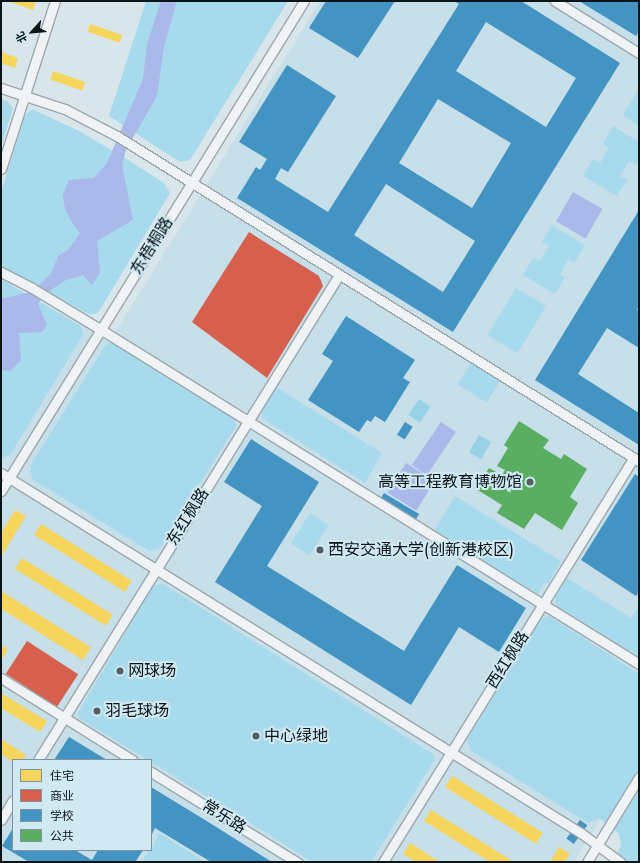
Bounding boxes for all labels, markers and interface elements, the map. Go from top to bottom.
north arrow [12,12,52,52]
text: 北 [12,29,31,46]
street label: 东梧桐路 [127,214,177,278]
place label: 高等工程教育博物馆 [378,472,522,492]
marker: 高等工程教育博物馆 [525,477,535,487]
street label: 东红枫路 [163,485,213,549]
place label: 西安交通大学(创新港校区) [328,540,514,560]
marker: 西安交通大学(创新港校区) [315,545,325,555]
street label: 西红枫路 [483,628,533,692]
place label: 网球场 [128,661,176,681]
marker: 网球场 [115,666,125,676]
place label: 羽毛球场 [105,701,169,721]
marker: 羽毛球场 [92,706,102,716]
place label: 中心绿地 [264,726,328,746]
marker: 中心绿地 [251,731,261,741]
legend [12,759,152,851]
text: 住宅 [50,767,74,785]
text: 商业 [50,787,74,805]
street label: 常乐路 [199,796,249,838]
text: 学校 [50,807,74,825]
text: 公共 [50,827,74,845]

